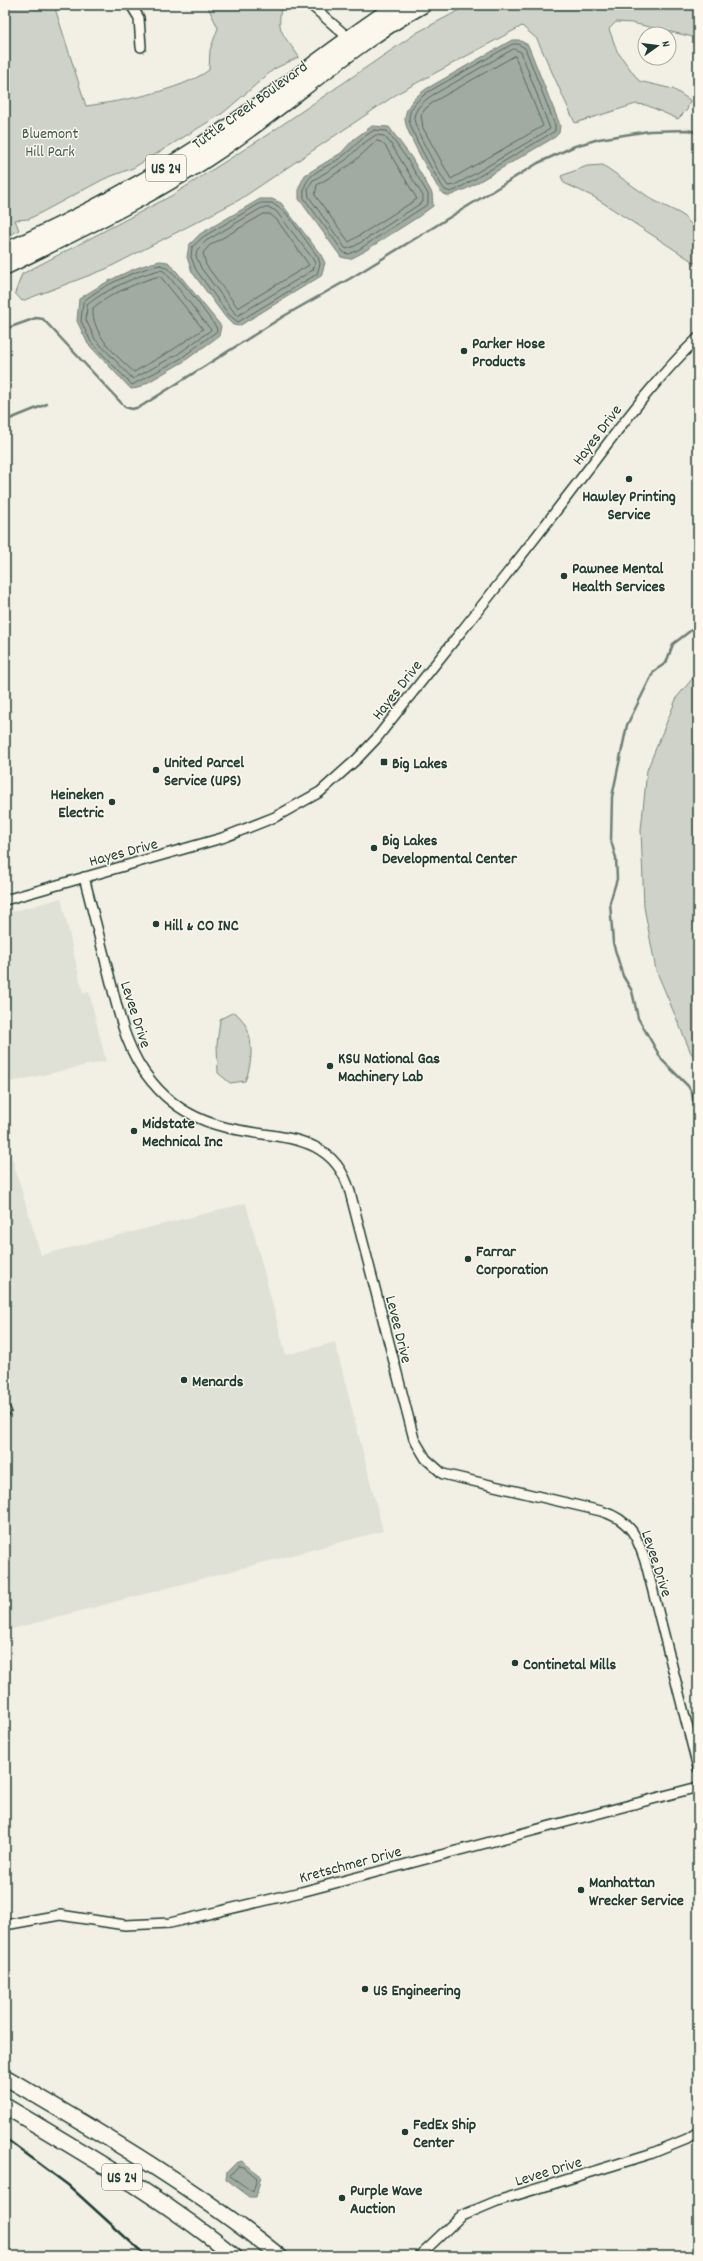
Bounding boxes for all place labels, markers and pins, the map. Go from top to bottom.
place label: Parker Hose Products [472,333,545,374]
marker: Parker Hose Products [459,346,469,356]
marker: Hawley Printing Service [624,474,634,484]
place label: Hawley Printing Service [582,486,676,527]
place label: Pawnee Mental Health Services [572,558,666,599]
marker: Pawnee Mental Health Services [559,571,569,581]
place label: United Parcel Service (UPS) [164,752,244,793]
place label: Big Lakes [392,753,448,776]
marker: Big Lakes [379,757,389,767]
marker: United Parcel Service (UPS) [151,765,161,775]
place label: Heineken Electric [50,784,105,825]
marker: Heineken Electric [107,797,117,807]
place label: Big Lakes Developmental Center [382,830,518,871]
marker: Big Lakes Developmental Center [369,843,379,853]
place label: Hill & CO INC [164,915,239,938]
marker: Hill & CO INC [151,919,161,929]
place label: KSU National Gas Machinery Lab [338,1048,440,1089]
marker: KSU National Gas Machinery Lab [325,1061,335,1071]
place label: Midstate Mechnical Inc [142,1113,223,1154]
marker: Midstate Mechnical Inc [129,1126,139,1136]
place label: Farrar Corporation [476,1241,548,1282]
marker: Farrar Corporation [463,1254,473,1264]
place label: Menards [192,1371,244,1394]
marker: Menards [179,1375,189,1385]
place label: Continetal Mills [523,1654,616,1677]
marker: Continetal Mills [510,1658,520,1668]
place label: Manhattan Wrecker Service [589,1872,684,1913]
marker: Manhattan Wrecker Service [576,1885,586,1895]
place label: US Engineering [373,1980,461,2003]
marker: US Engineering [360,1984,370,1994]
place label: FedEx Ship Center [413,2114,476,2155]
marker: FedEx Ship Center [400,2127,410,2137]
place label: Purple Wave Auction [350,2180,422,2221]
marker: Purple Wave Auction [337,2193,347,2203]

